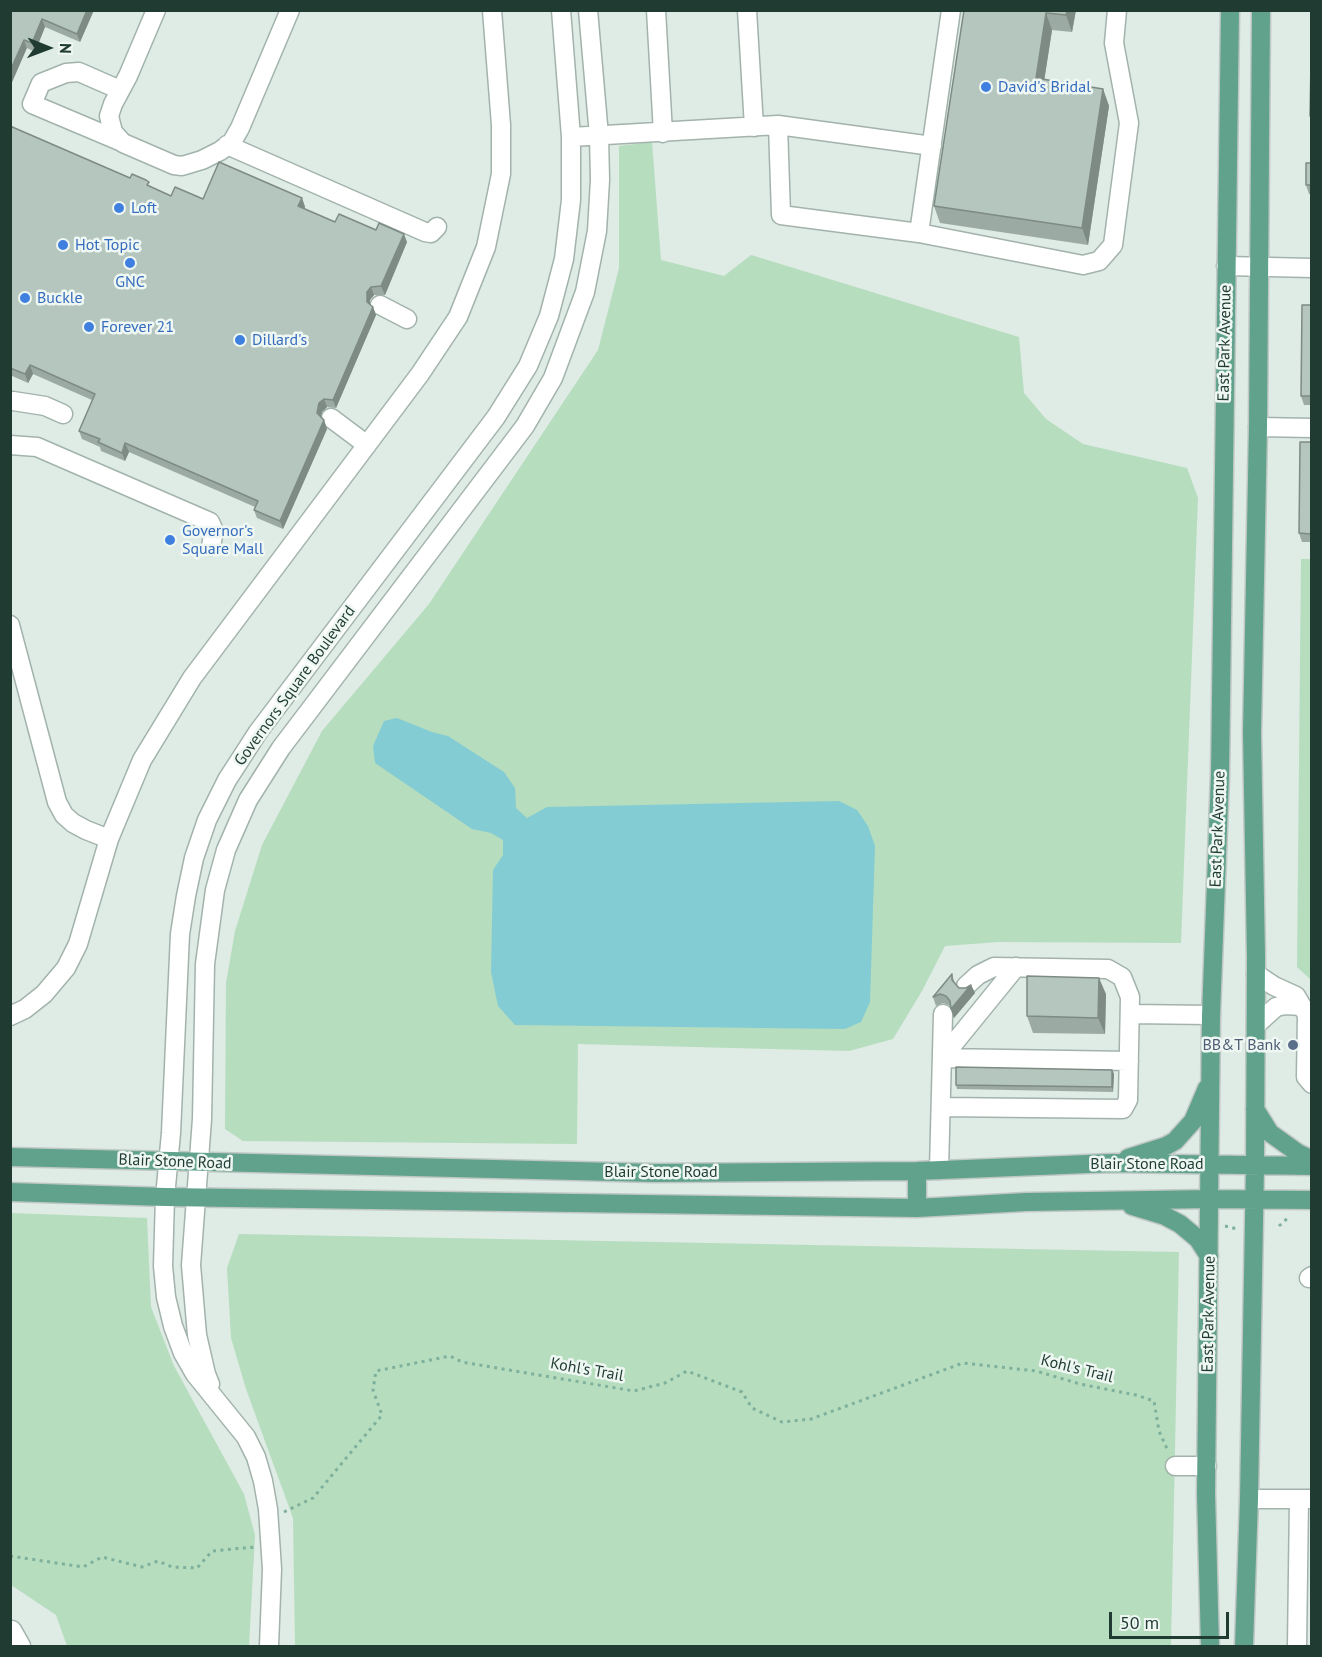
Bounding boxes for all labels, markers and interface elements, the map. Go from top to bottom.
north arrow [18,18,78,78]
text: N [56,43,76,54]
place label: David's Bridal [998,77,1091,97]
marker: David's Bridal [979,80,993,94]
place label: Loft [131,198,157,218]
marker: Loft [112,201,126,215]
place label: Hot Topic [75,235,140,255]
marker: Hot Topic [56,238,70,252]
marker: GNC [123,256,137,270]
place label: GNC [115,272,145,292]
street label: East Park Avenue [1214,285,1236,401]
place label: Buckle [37,288,83,308]
marker: Buckle [18,291,32,305]
place label: Forever 21 [101,317,174,337]
marker: Forever 21 [82,320,96,334]
place label: Dillard's [252,330,307,350]
marker: Dillard's [233,333,247,347]
place label: Governor's Square Mall [182,521,263,559]
marker: Governor's Square Mall [163,533,177,547]
street label: Governors Square Boulevard [230,602,360,770]
street label: East Park Avenue [1206,770,1230,888]
place label: BB&T Bank [1202,1035,1281,1055]
marker: BB&T Bank [1286,1038,1300,1052]
street label: Blair Stone Road [118,1150,232,1174]
street label: Blair Stone Road [1090,1154,1204,1174]
street label: Blair Stone Road [604,1162,718,1182]
street label: East Park Avenue [1198,1256,1220,1372]
street label: Kohl's Trail [1039,1351,1115,1387]
street label: Kohl's Trail [549,1354,625,1386]
scale bar [1112,1600,1232,1638]
text: 50 m [1120,1611,1159,1634]

